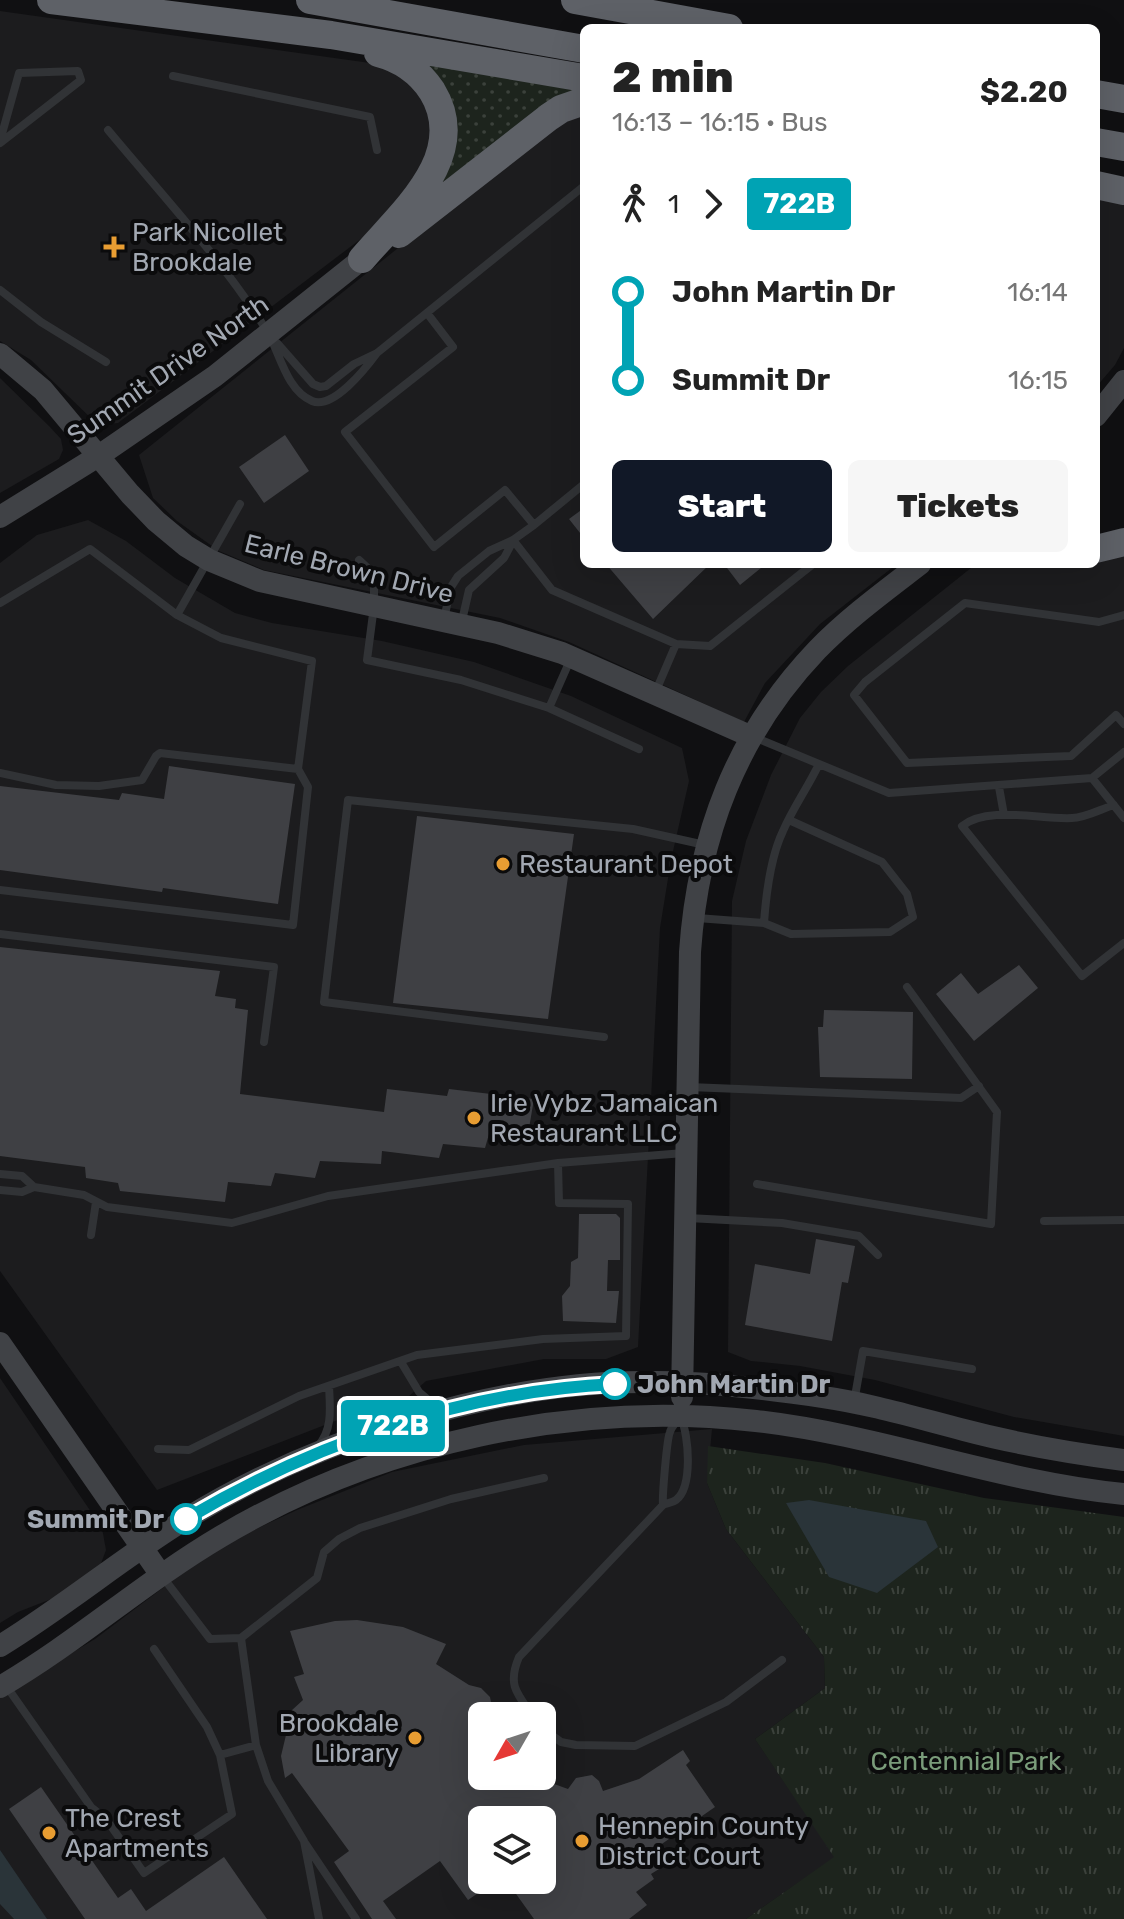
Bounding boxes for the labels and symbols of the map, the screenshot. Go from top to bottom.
place label: Park Nicollet Brookdale [132,217,283,278]
marker: Park Nicollet Brookdale [103,236,125,258]
street label: Summit Drive North [61,289,275,451]
street label: Earle Brown Drive [241,528,457,610]
place label: Restaurant Depot [519,849,733,880]
marker: Restaurant Depot [494,855,512,873]
place label: Irie Vybz Jamaican Restaurant LLC [490,1088,718,1149]
marker: Irie Vybz Jamaican Restaurant LLC [465,1109,483,1127]
marker: John Martin Dr [600,1369,630,1399]
place label: John Martin Dr [637,1369,831,1400]
line badge: 722B [337,1400,449,1452]
place label: Summit Dr [27,1504,164,1535]
marker: Summit Dr [171,1504,201,1534]
north arrow [468,1702,556,1790]
place label: Brookdale Library [279,1708,399,1769]
marker: Brookdale Library [406,1729,424,1747]
park label: Centennial Park [870,1746,1062,1777]
place label: The Crest Apartments [65,1803,209,1864]
place label: Hennepin County District Court [598,1811,809,1872]
marker: The Crest Apartments [40,1824,58,1842]
marker: Hennepin County District Court [573,1832,591,1850]

